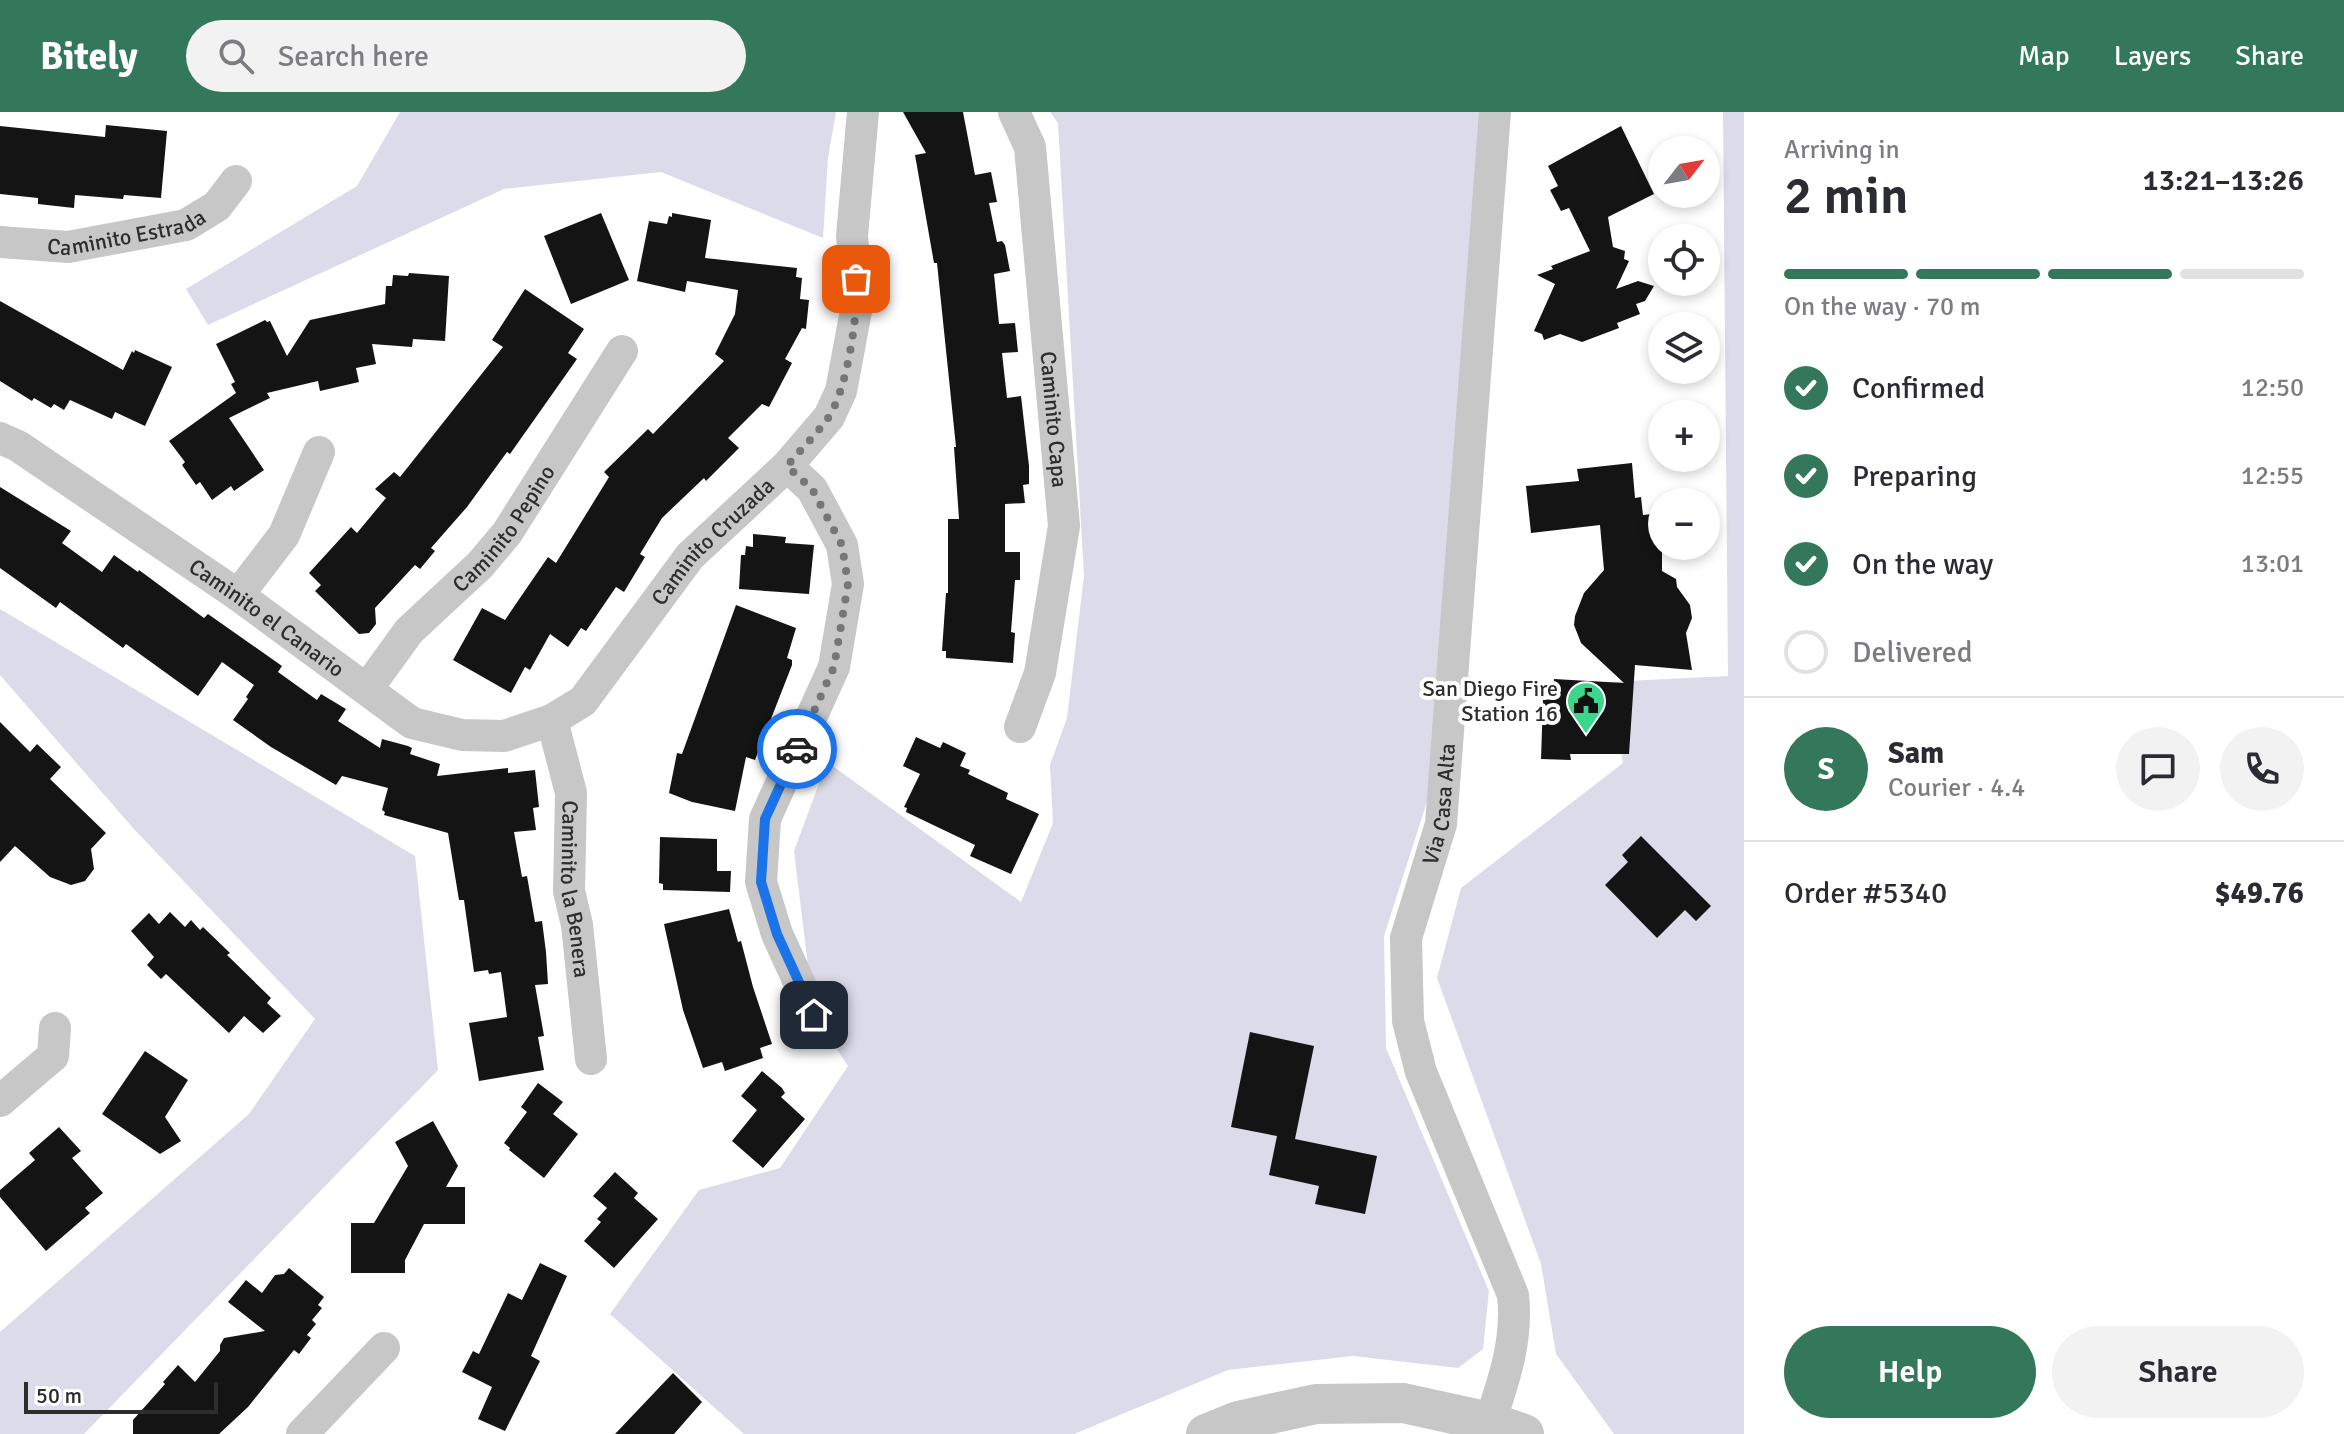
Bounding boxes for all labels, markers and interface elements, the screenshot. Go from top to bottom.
search box [186,20,746,92]
text: Bitely [40,33,138,80]
icon: search [214,34,258,78]
text: Search here [278,38,429,75]
text: Map [2018,39,2070,73]
text: Layers [2114,39,2191,73]
text: Share [2235,39,2304,73]
text: Arriving in [1784,134,1900,166]
north arrow [1648,136,1720,208]
map controls [1648,136,1720,560]
text: 13:21–13:26 [2143,162,2304,199]
text: 2 min [1784,164,1909,228]
street label: Caminito Estrada [46,203,211,261]
button: locate [1648,224,1720,296]
pin [822,245,890,313]
icon: bag [834,257,878,301]
text: On the way · 70 m [1784,291,1980,323]
button: layers [1648,312,1720,384]
street label: Caminito Capa [1034,350,1073,489]
icon: check [1784,366,1828,410]
text: Confirmed [1852,370,1985,407]
text: 12:50 [2241,372,2304,404]
button: + [1648,400,1720,472]
icon: check [1784,454,1828,498]
text: Preparing [1852,458,1977,495]
street label: Caminito Pepino [447,460,561,598]
text: 12:55 [2241,460,2304,492]
street label: Caminito Cruzada [645,472,780,610]
button: − [1648,488,1720,560]
icon: check [1784,542,1828,586]
text: On the way [1852,546,1993,583]
text: 13:01 [2241,548,2304,580]
street label: Caminito el Canario [184,553,350,683]
text: Delivered [1852,634,1973,671]
place label: San Diego Fire Station 16 [1423,675,1558,727]
public building icon: San Diego Fire Station 16 [1565,680,1607,735]
courier [757,709,837,789]
icon: car [775,727,819,771]
button: chat [2116,727,2200,811]
button: phone [2220,727,2304,811]
text: Sam [1888,735,1944,772]
street label: Via Casa Alta [1416,742,1461,868]
text: S [1818,751,1834,788]
text: Courier · 4.4 [1888,772,2025,804]
street label: Caminito la Benera [555,800,595,979]
text: Order #5340 [1784,875,1947,912]
text: $49.76 [2214,875,2304,912]
pin [780,981,848,1049]
icon: home [792,993,836,1037]
button: Help [1784,1326,2036,1418]
button: Share [2052,1326,2304,1418]
scale bar [24,1378,218,1414]
text: 50 m [36,1382,82,1409]

